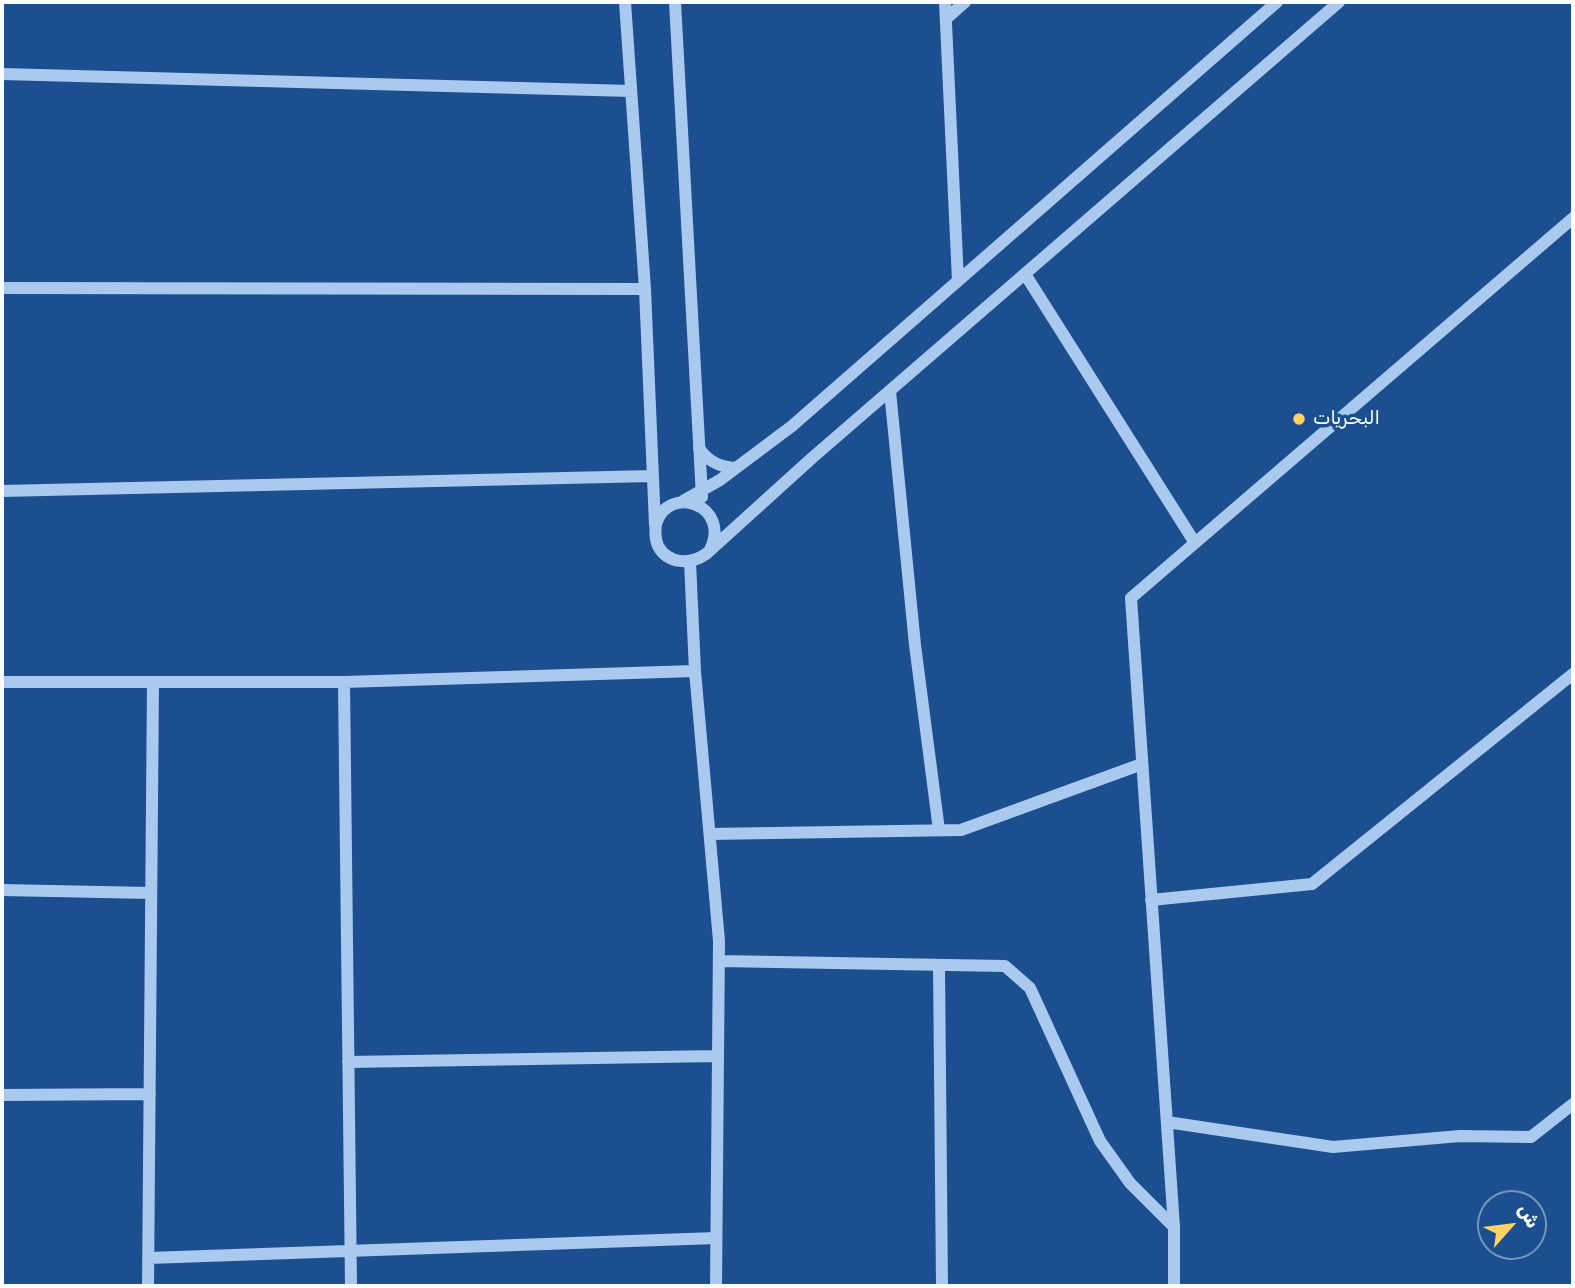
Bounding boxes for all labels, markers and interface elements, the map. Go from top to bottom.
place label: البحريات [1313,408,1380,430]
marker: البحريات [1291,411,1307,427]
north arrow [1477,1190,1547,1260]
text: ش [1513,1200,1545,1232]

